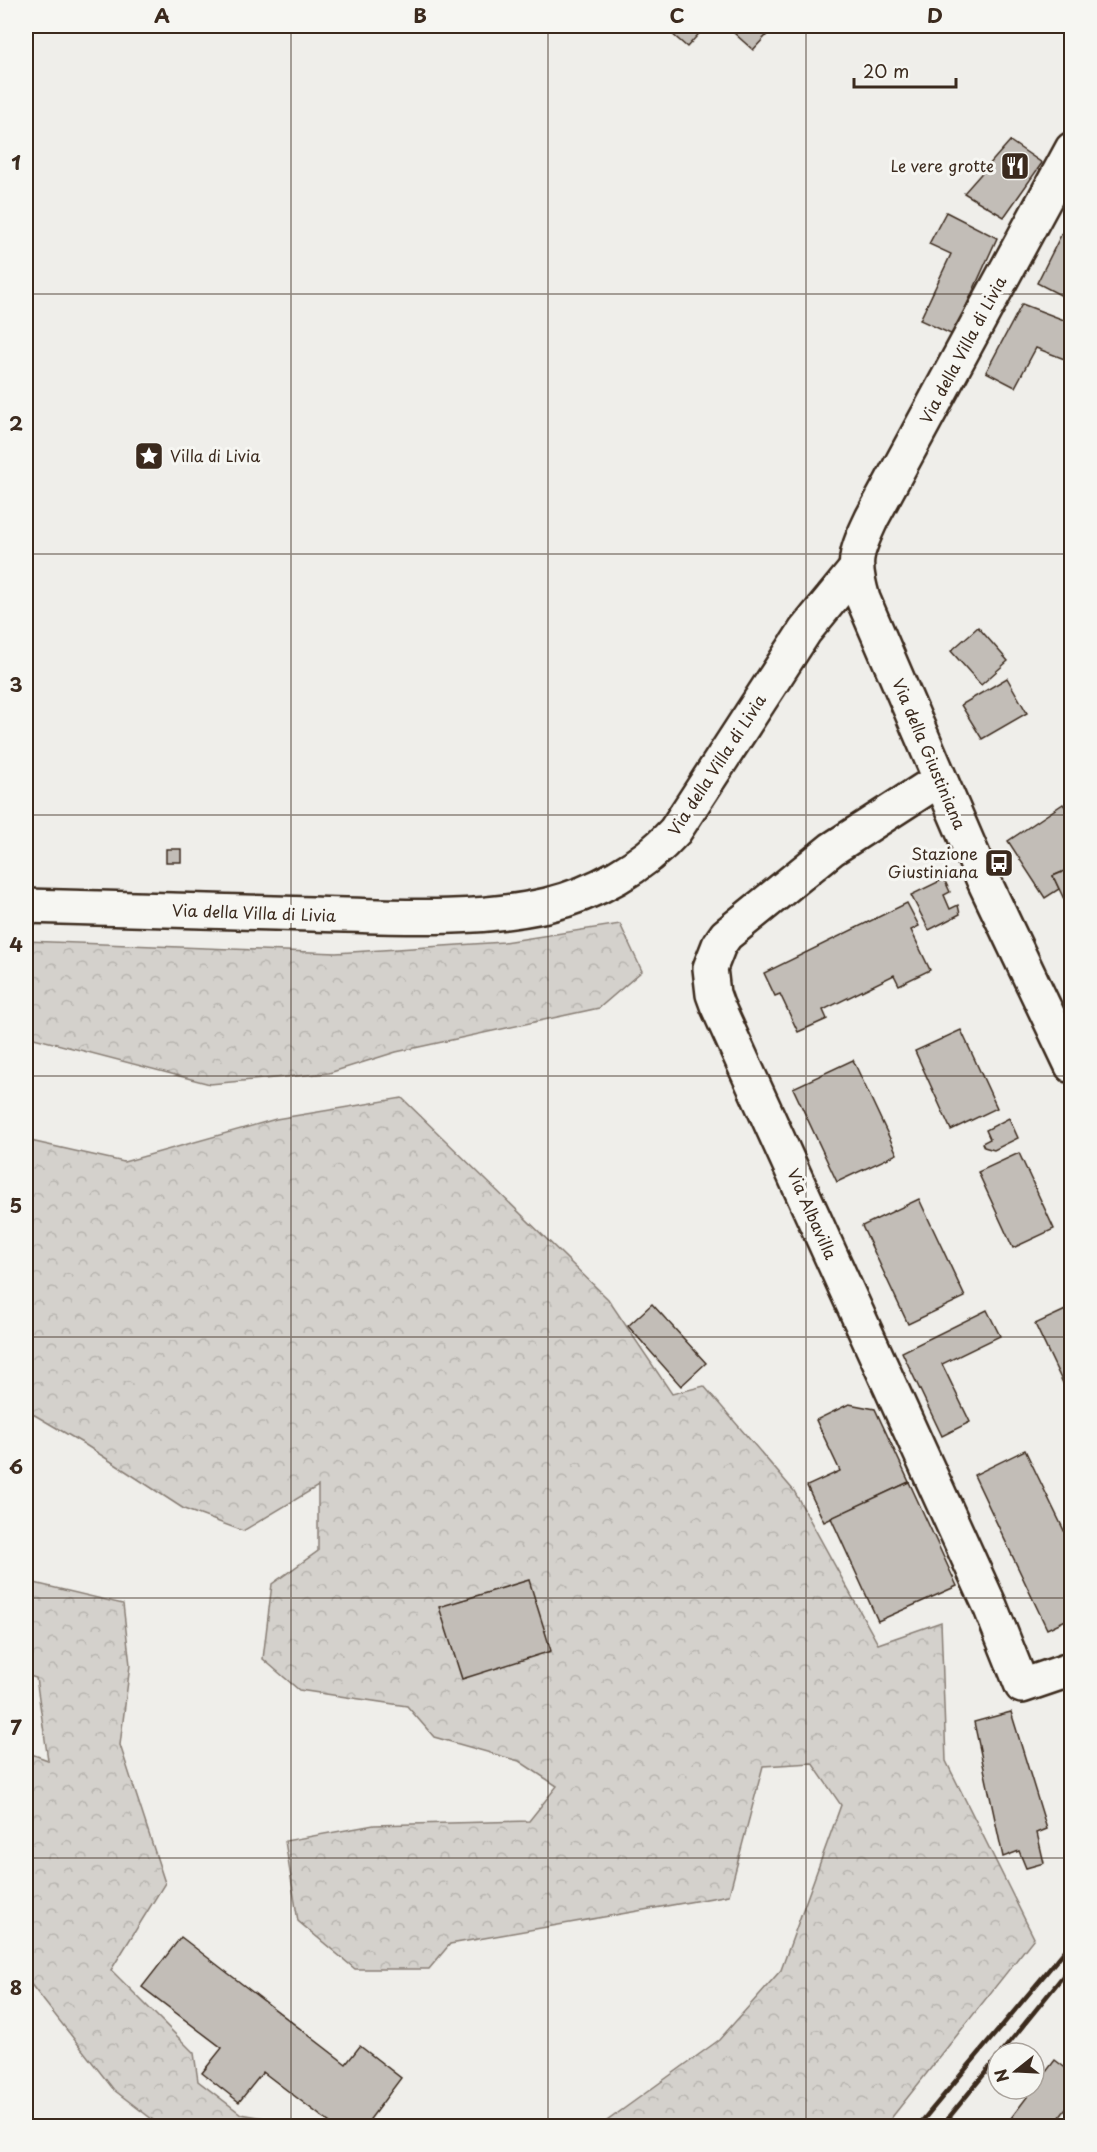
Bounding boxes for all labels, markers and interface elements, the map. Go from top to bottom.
text: A [154,0,170,30]
text: B [413,0,427,30]
text: C [669,0,685,30]
text: D [927,0,943,30]
scale bar [854,51,956,89]
text: 20 m [863,57,909,84]
text: 1 [11,147,21,177]
restaurant icon: Le vere grotte [999,150,1031,182]
place label: Le vere grotte [890,153,994,177]
street label: Via della Villa di Livia [913,271,1011,428]
text: 2 [9,408,23,438]
place icon: Villa di Livia [133,440,165,472]
place label: Villa di Livia [170,443,260,467]
text: 3 [9,669,23,699]
street label: Via della Giustiniana [887,674,973,833]
street label: Via della Villa di Livia [661,689,771,840]
place label: Stazione Giustiniana [888,841,978,883]
bus stop icon: Stazione Giustiniana [983,847,1015,879]
street label: Via della Villa di Livia [172,897,337,927]
text: 4 [9,929,23,959]
street label: Via Albavilla [782,1164,844,1263]
text: 5 [10,1190,22,1220]
text: 6 [9,1451,23,1481]
text: 7 [10,1712,22,1742]
text: 8 [10,1972,22,2002]
north arrow [986,2041,1046,2101]
text: N [987,2066,1014,2086]

